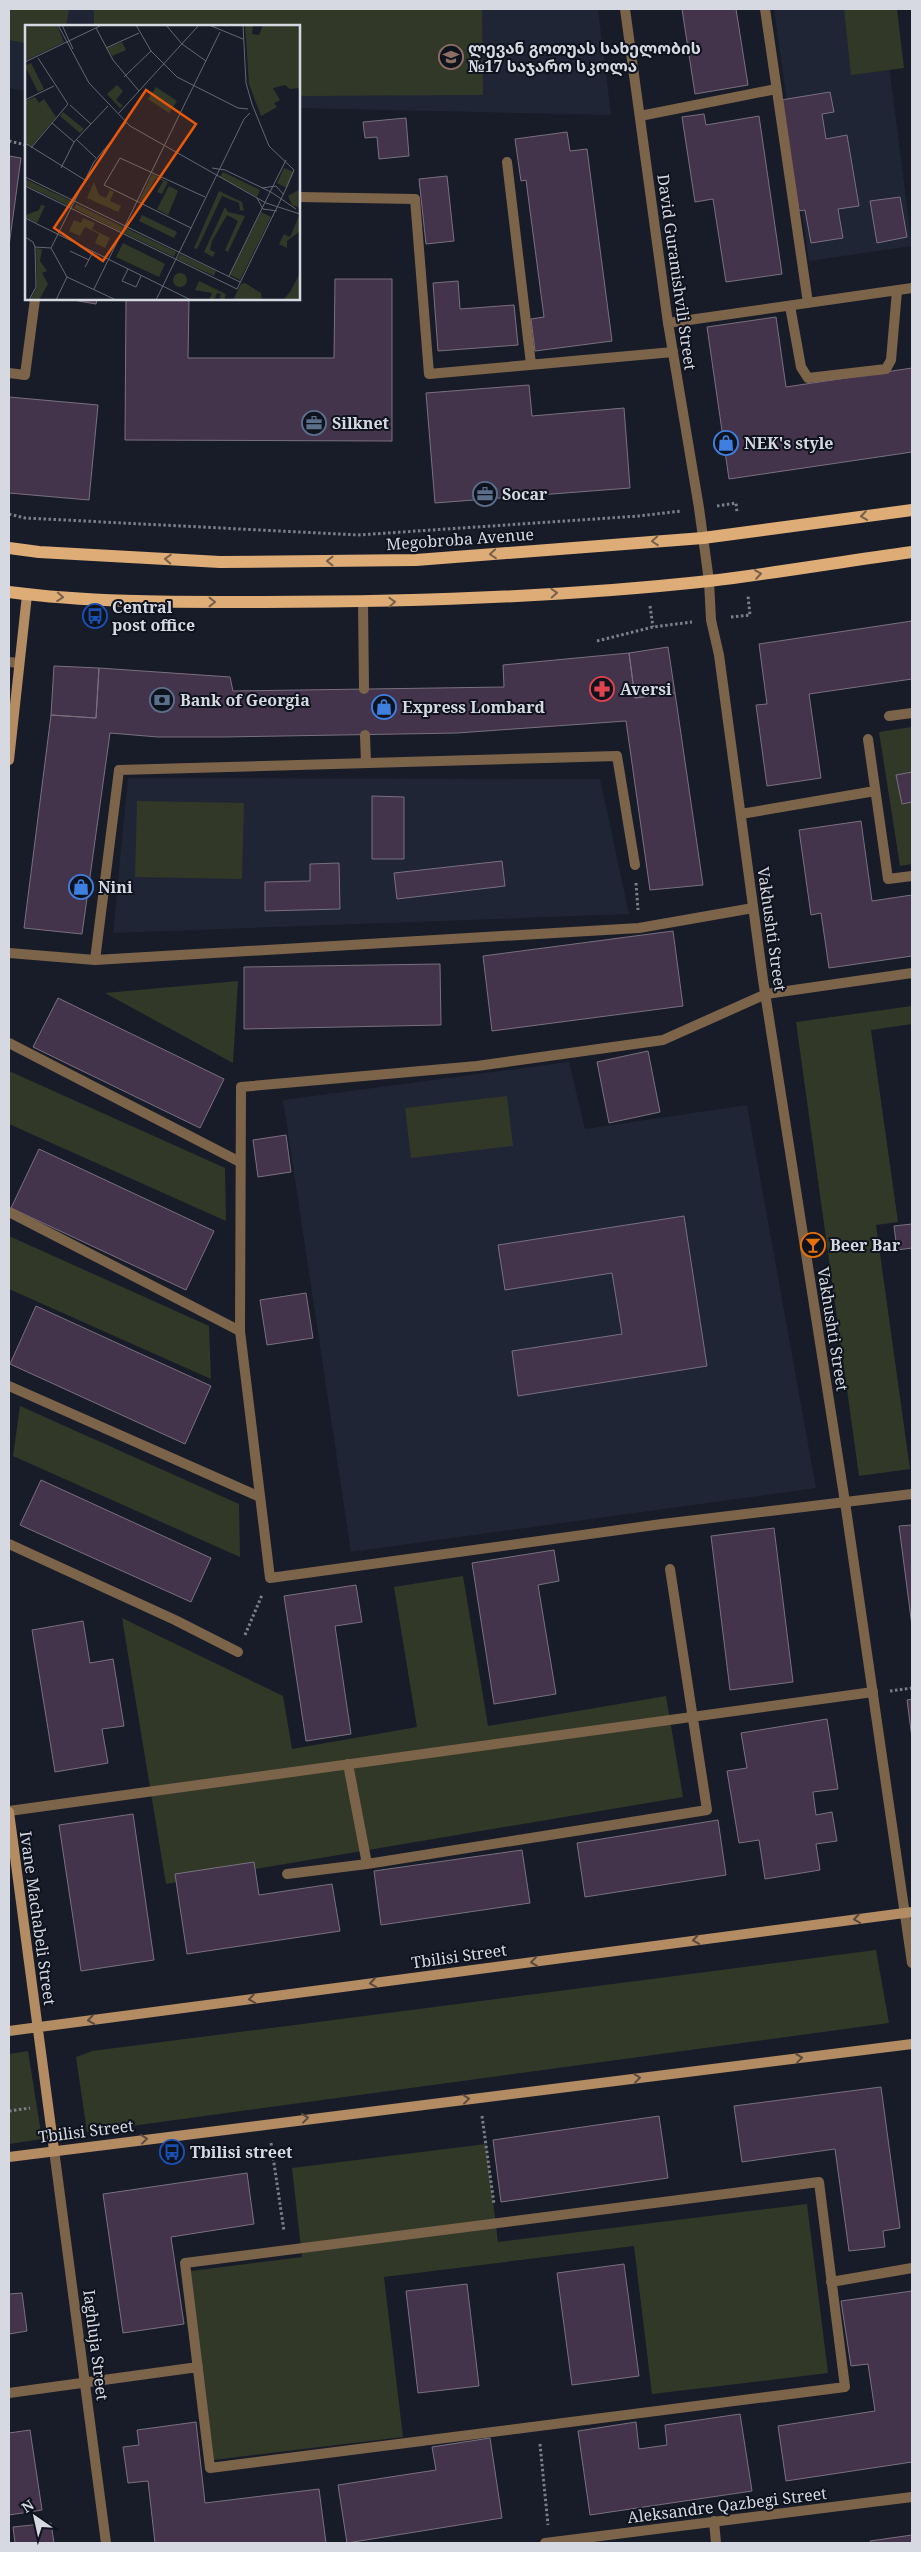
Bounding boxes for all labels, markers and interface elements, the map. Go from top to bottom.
inset map [25,25,300,300]
place label: ლევან გოთუას სახელობის №17 საჯარო სკოლა [468,37,701,77]
school or university icon: ლევან გოთუას სახელობის №17 საჯარო სკოლა [438,44,464,70]
street label: David Guramishvili Street [652,173,702,372]
office icon: Silknet [301,410,327,436]
place label: Silknet [332,412,390,434]
shop icon: NEK's style [713,430,739,456]
place label: NEK's style [744,432,834,454]
office icon: Socar [472,481,498,507]
place label: Socar [502,483,548,505]
one-way arrow [860,511,868,521]
street label: Megobroba Avenue [385,523,535,555]
one-way arrow [650,536,658,547]
one-way arrow [488,548,496,559]
one-way arrow [164,553,172,564]
one-way arrow [326,556,334,566]
one-way arrow [754,569,762,580]
one-way arrow [551,587,559,598]
one-way arrow [56,591,64,602]
place label: Central post office [112,596,195,636]
one-way arrow [388,596,396,607]
one-way arrow [208,597,216,607]
bus stop icon: Central post office [82,603,108,629]
pharmacy icon: Aversi [589,676,615,702]
place label: Aversi [620,678,672,700]
bank icon: Bank of Georgia [149,687,175,713]
place label: Bank of Georgia [180,689,310,711]
shop icon: Express Lombard [371,694,397,720]
place label: Express Lombard [402,696,546,718]
street label: Vakhushti Street [752,865,792,993]
shop icon: Nini [68,874,94,900]
place label: Nini [98,876,133,898]
bar icon: Beer Bar [800,1232,826,1258]
place label: Beer Bar [830,1234,901,1256]
street label: Vakhushti Street [812,1265,854,1393]
street label: Ivane Machabeli Street [15,1830,61,2007]
one-way arrow [852,1913,860,1924]
one-way arrow [691,1934,699,1945]
street label: Tbilisi Street [410,1938,508,1974]
one-way arrow [530,1956,539,1966]
one-way arrow [369,1977,377,1988]
one-way arrow [248,1993,256,2004]
one-way arrow [87,2014,95,2025]
one-way arrow [795,2053,803,2064]
one-way arrow [634,2073,642,2084]
one-way arrow [463,2094,471,2105]
one-way arrow [301,2113,309,2124]
street label: Tbilisi Street [37,2114,135,2148]
one-way arrow [139,2134,148,2144]
bus stop icon: Tbilisi street [159,2139,185,2165]
place label: Tbilisi street [190,2141,293,2163]
street label: Iaghluja Street [78,2288,114,2402]
street label: Aleksandre Qazbegi Street [626,2482,828,2528]
north arrow [10,2492,60,2542]
text: N [18,2495,37,2517]

